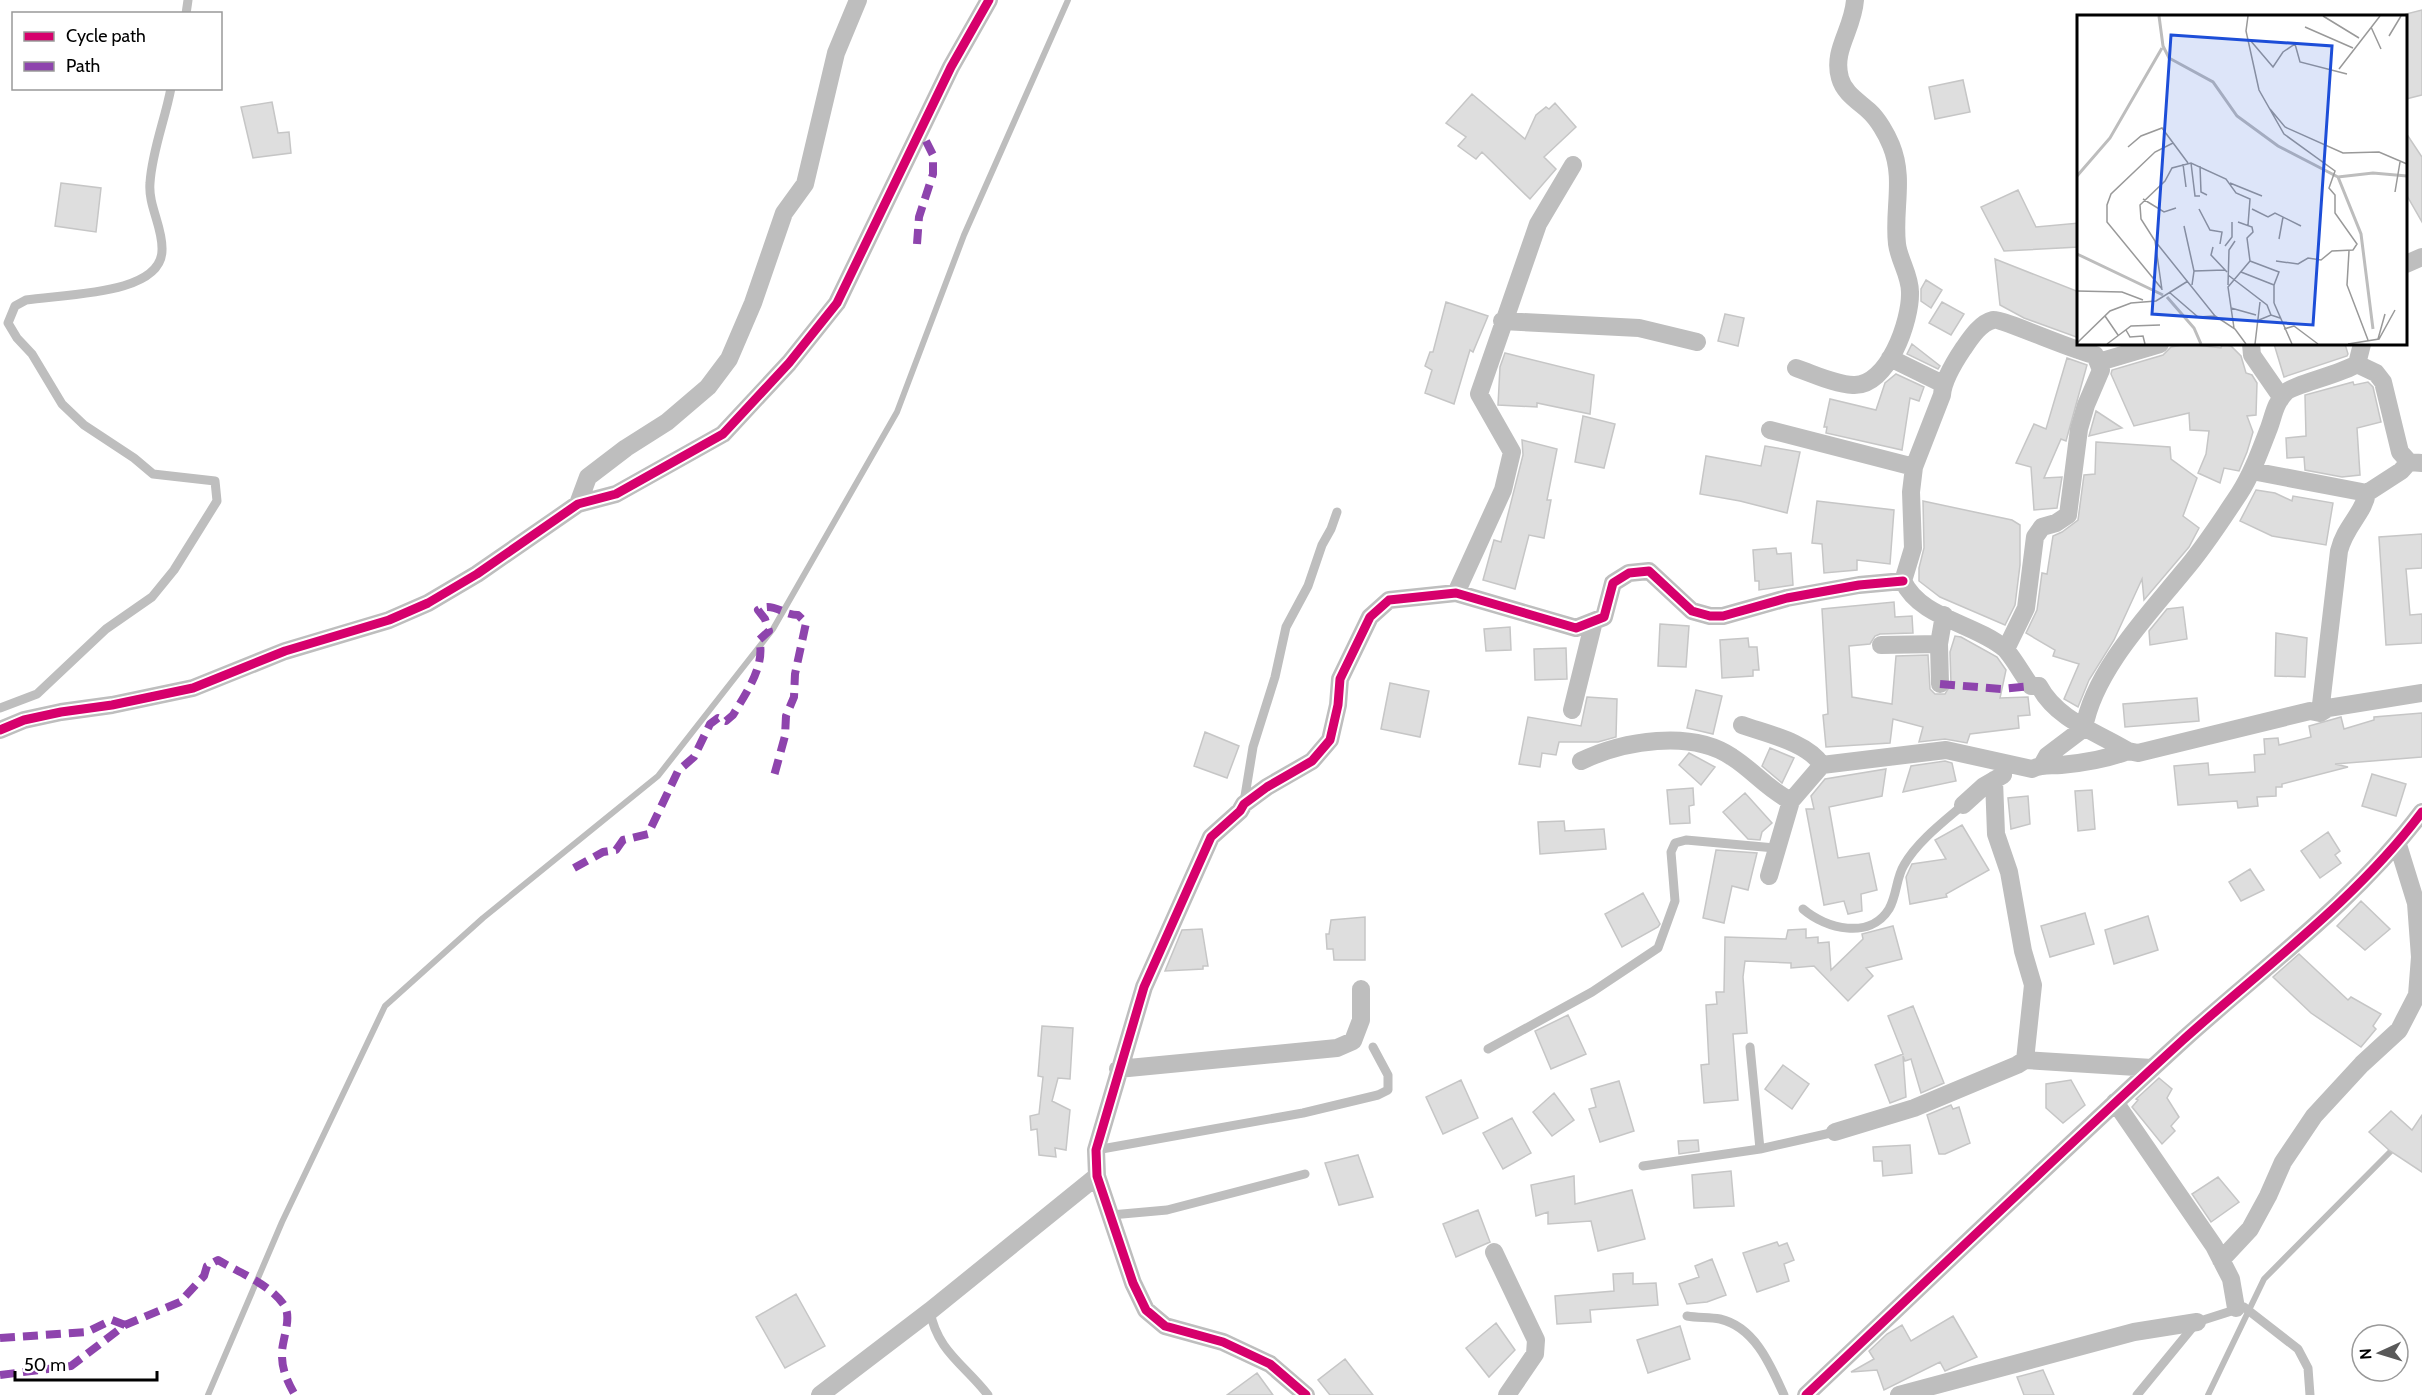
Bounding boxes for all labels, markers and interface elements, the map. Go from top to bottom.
legend [12,12,222,90]
inset map [2077,15,2407,345]
text: Cycle path [66,25,146,47]
text: Path [66,55,100,77]
north arrow [2350,1323,2410,1383]
scale bar [15,1344,158,1382]
text: N [2356,1348,2375,1360]
text: 50 m [24,1354,66,1376]

